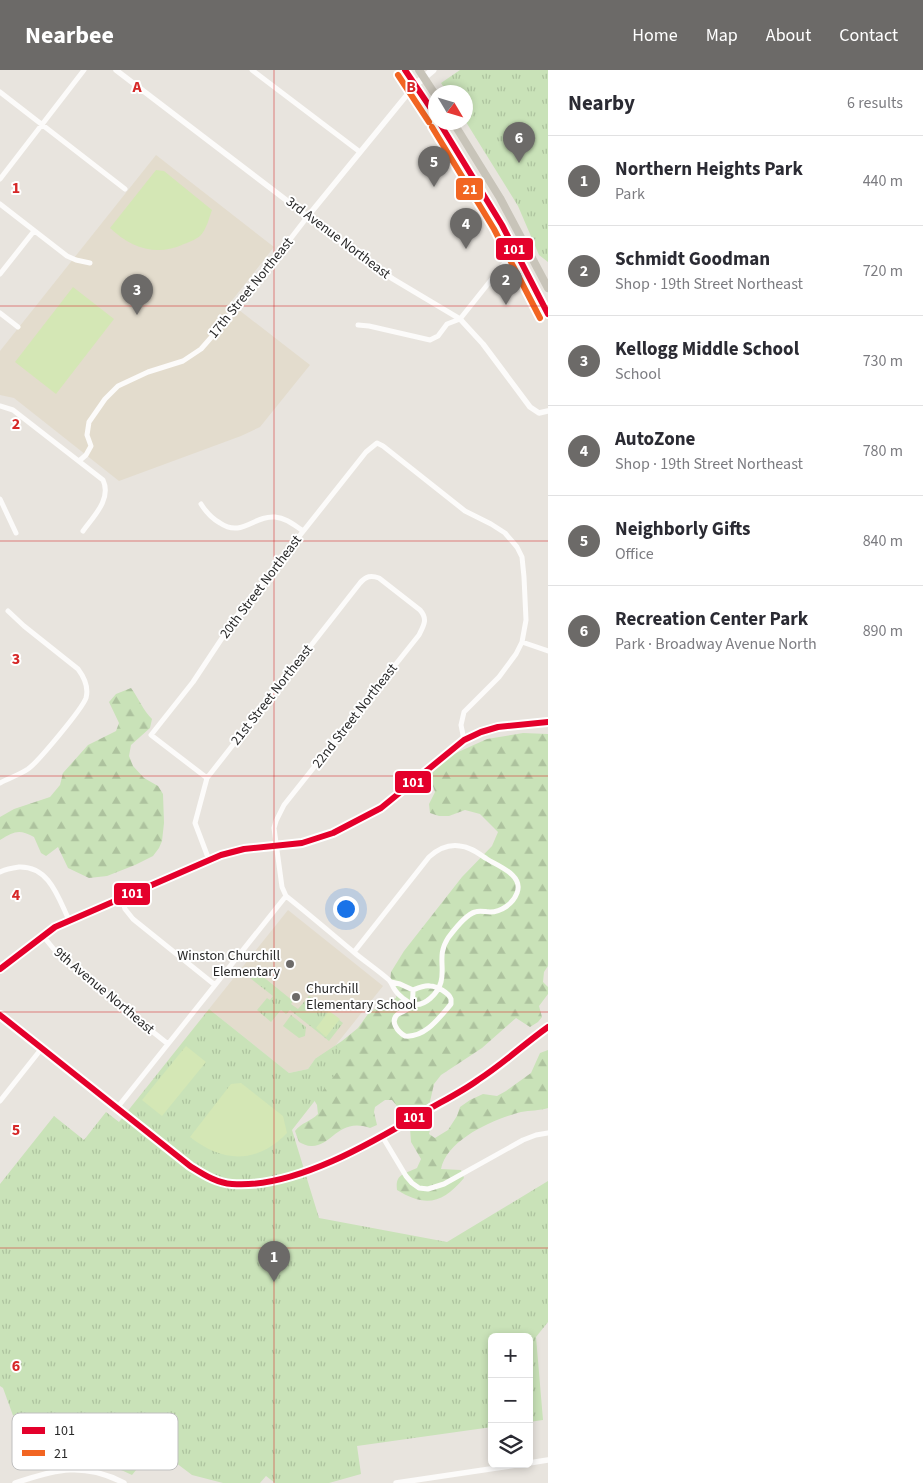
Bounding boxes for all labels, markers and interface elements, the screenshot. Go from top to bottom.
text: Nearbee [25,18,114,53]
text: Home [632,23,678,48]
text: Map [706,23,738,48]
text: About [766,23,811,48]
text: Contact [839,23,898,48]
text: A [131,76,142,98]
text: B [406,76,416,98]
north arrow [428,85,473,130]
text: Nearby [568,88,635,118]
text: 6 results [847,92,903,114]
pin: 6 [503,122,535,163]
pin: 5 [418,146,450,187]
text: Northern Heights Park [615,156,803,183]
text: 1 [580,170,588,192]
text: 440 m [863,170,903,192]
text: 1 [12,177,20,199]
line badge: 21 [455,177,484,201]
text: 21 [463,180,477,200]
text: Park [615,183,645,205]
street label: 3rd Avenue Northeast [282,192,395,284]
pin: 4 [450,208,482,249]
street label: 17th Street Northeast [204,233,298,343]
line badge: 101 [495,237,534,261]
text: 101 [503,240,525,260]
text: Schmidt Goodman [615,246,770,273]
text: 2 [580,260,588,282]
text: 720 m [863,260,903,282]
pin: 2 [490,264,522,305]
text: Shop · 19th Street Northeast [615,273,803,295]
pin: 3 [121,274,153,315]
text: Kellogg Middle School [615,336,799,363]
text: 3 [580,350,588,372]
text: 730 m [863,350,903,372]
text: School [615,363,661,385]
text: 2 [12,413,20,435]
text: AutoZone [615,426,695,453]
text: 4 [580,440,588,462]
text: 780 m [863,440,903,462]
text: Shop · 19th Street Northeast [615,453,803,475]
text: Neighborly Gifts [615,516,751,543]
text: 5 [580,530,588,552]
text: 840 m [863,530,903,552]
street label: 20th Street Northeast [215,531,307,643]
text: Office [615,543,654,565]
text: Recreation Center Park [615,606,808,633]
text: 6 [580,620,588,642]
text: 890 m [863,620,903,642]
text: Park · Broadway Avenue North [615,633,817,655]
street label: 21st Street Northeast [226,640,318,750]
text: 3 [12,648,20,670]
street label: 22nd Street Northeast [308,659,402,773]
line badge: 101 [394,770,432,794]
text: 101 [402,773,424,793]
line badge: 101 [113,882,151,906]
text: 4 [12,884,21,906]
text: 101 [121,884,143,904]
your location [333,896,359,922]
street label: 9th Avenue Northeast [49,943,159,1039]
place label: Winston Churchill Elementary [177,946,280,982]
marker: Winston Churchill Elementary [284,958,296,970]
place label: Churchill Elementary School [306,979,417,1015]
marker: Churchill Elementary School [290,991,302,1003]
line badge: 101 [395,1106,433,1130]
text: 101 [403,1108,425,1128]
text: 5 [12,1119,20,1141]
pin: 1 [258,1241,290,1282]
map controls [488,1333,533,1468]
button: + [488,1333,533,1378]
text: 6 [12,1355,20,1377]
button: − [488,1378,533,1423]
legend [12,1413,178,1470]
text: 101 [54,1421,75,1441]
button: layers [488,1423,533,1468]
text: 21 [54,1444,68,1464]

